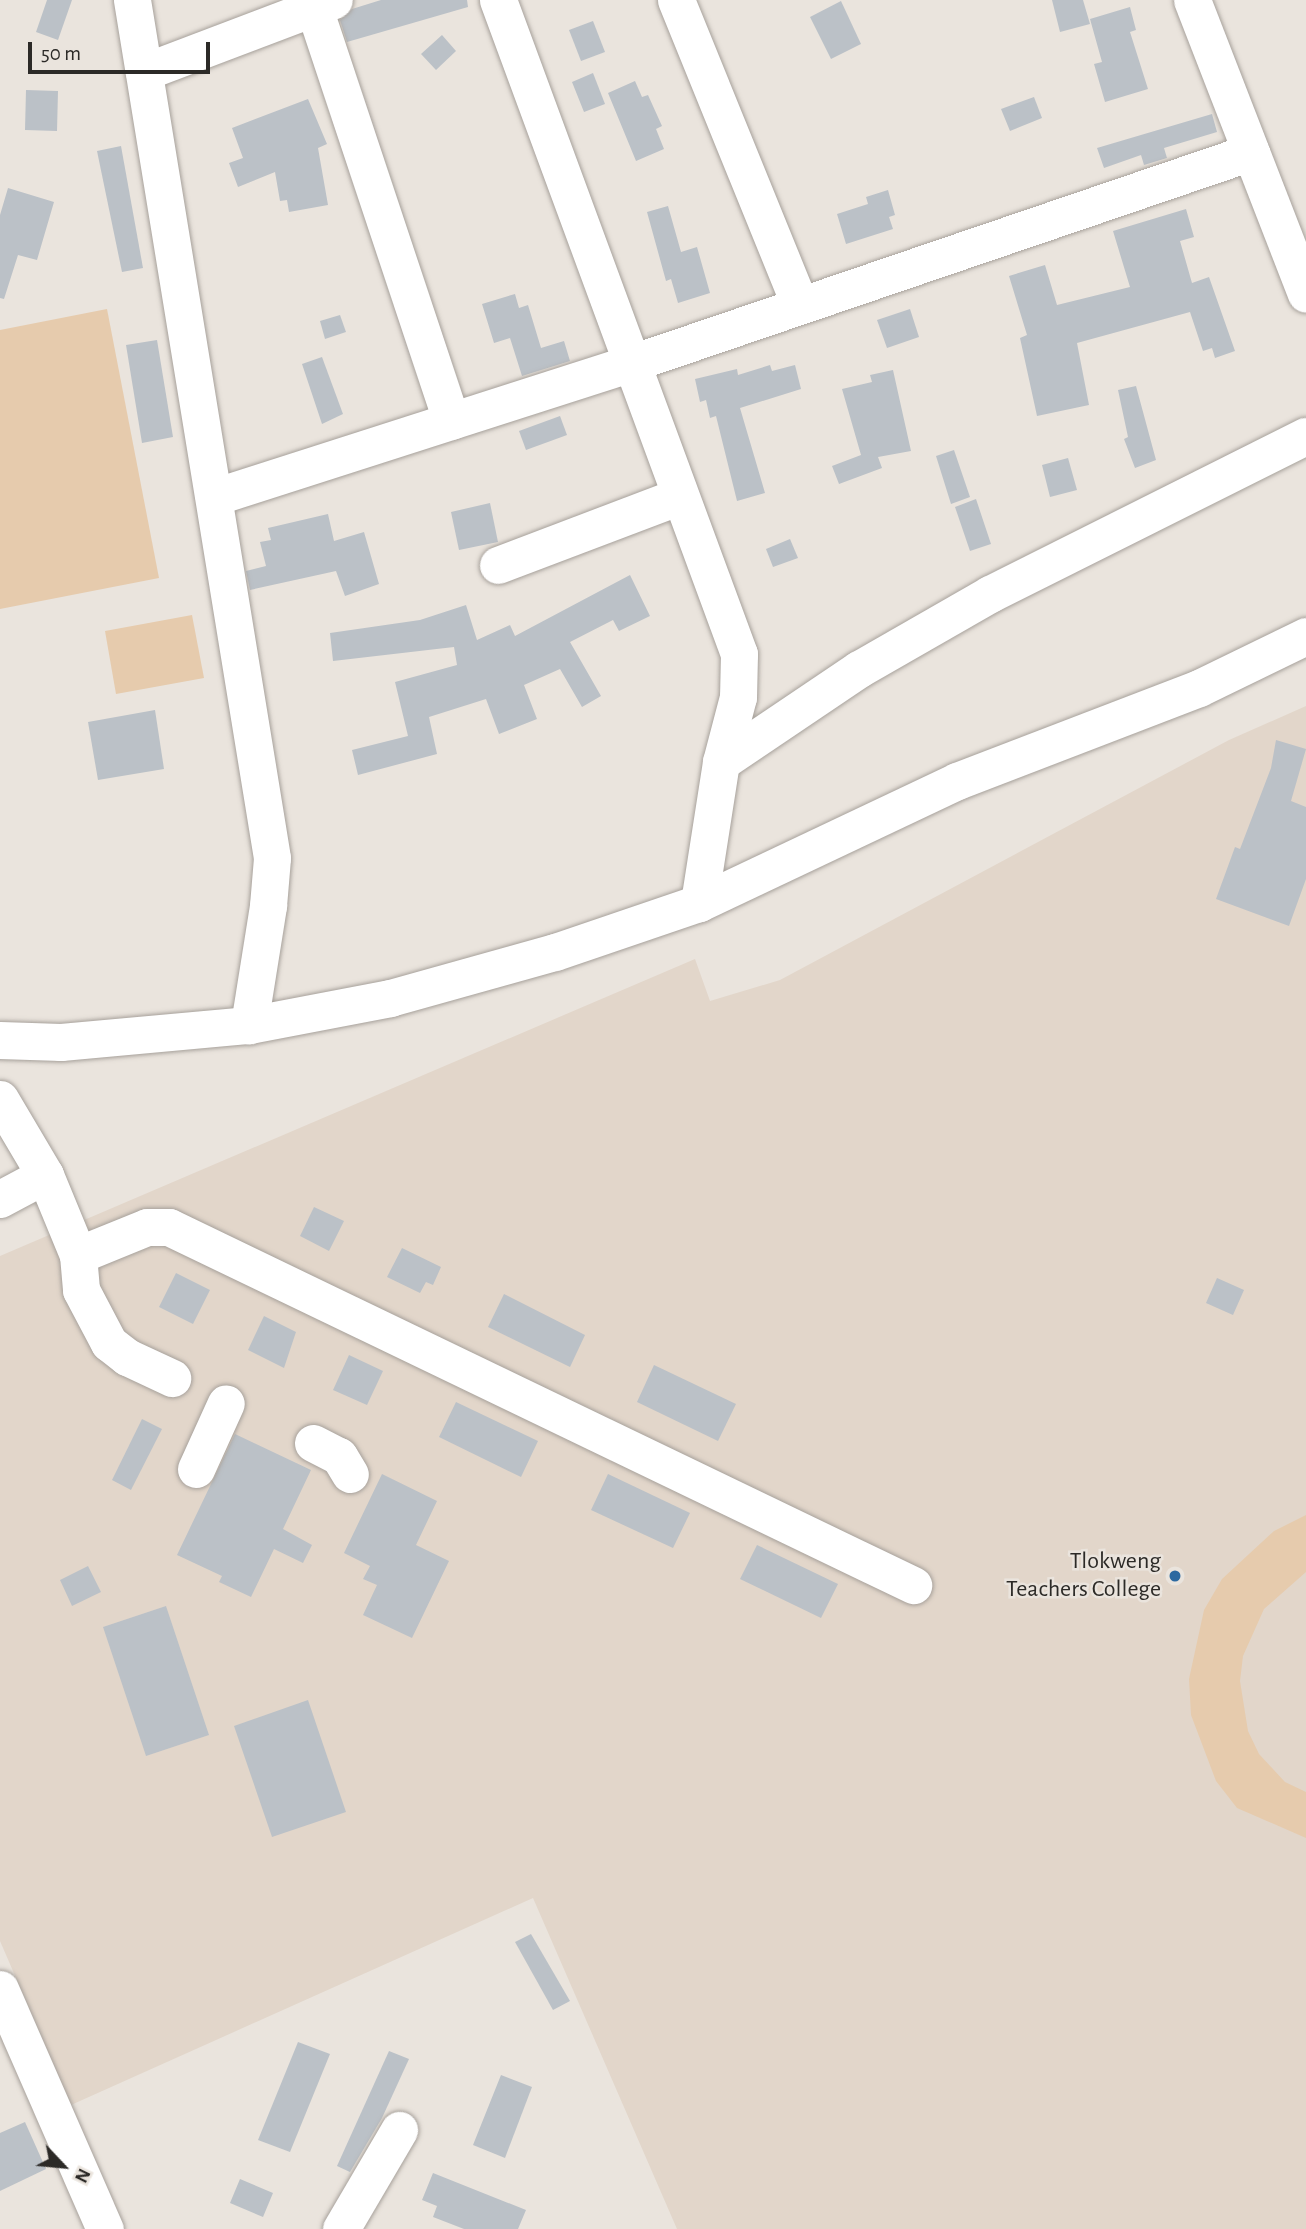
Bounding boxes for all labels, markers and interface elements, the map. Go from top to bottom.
scale bar [32,28,214,72]
text: 50 m [41,43,81,64]
place label: Tlokweng Teachers College [1006,1548,1161,1604]
marker: Tlokweng Teachers College [1167,1568,1183,1584]
north arrow [28,2131,98,2201]
text: N [71,2165,94,2186]

